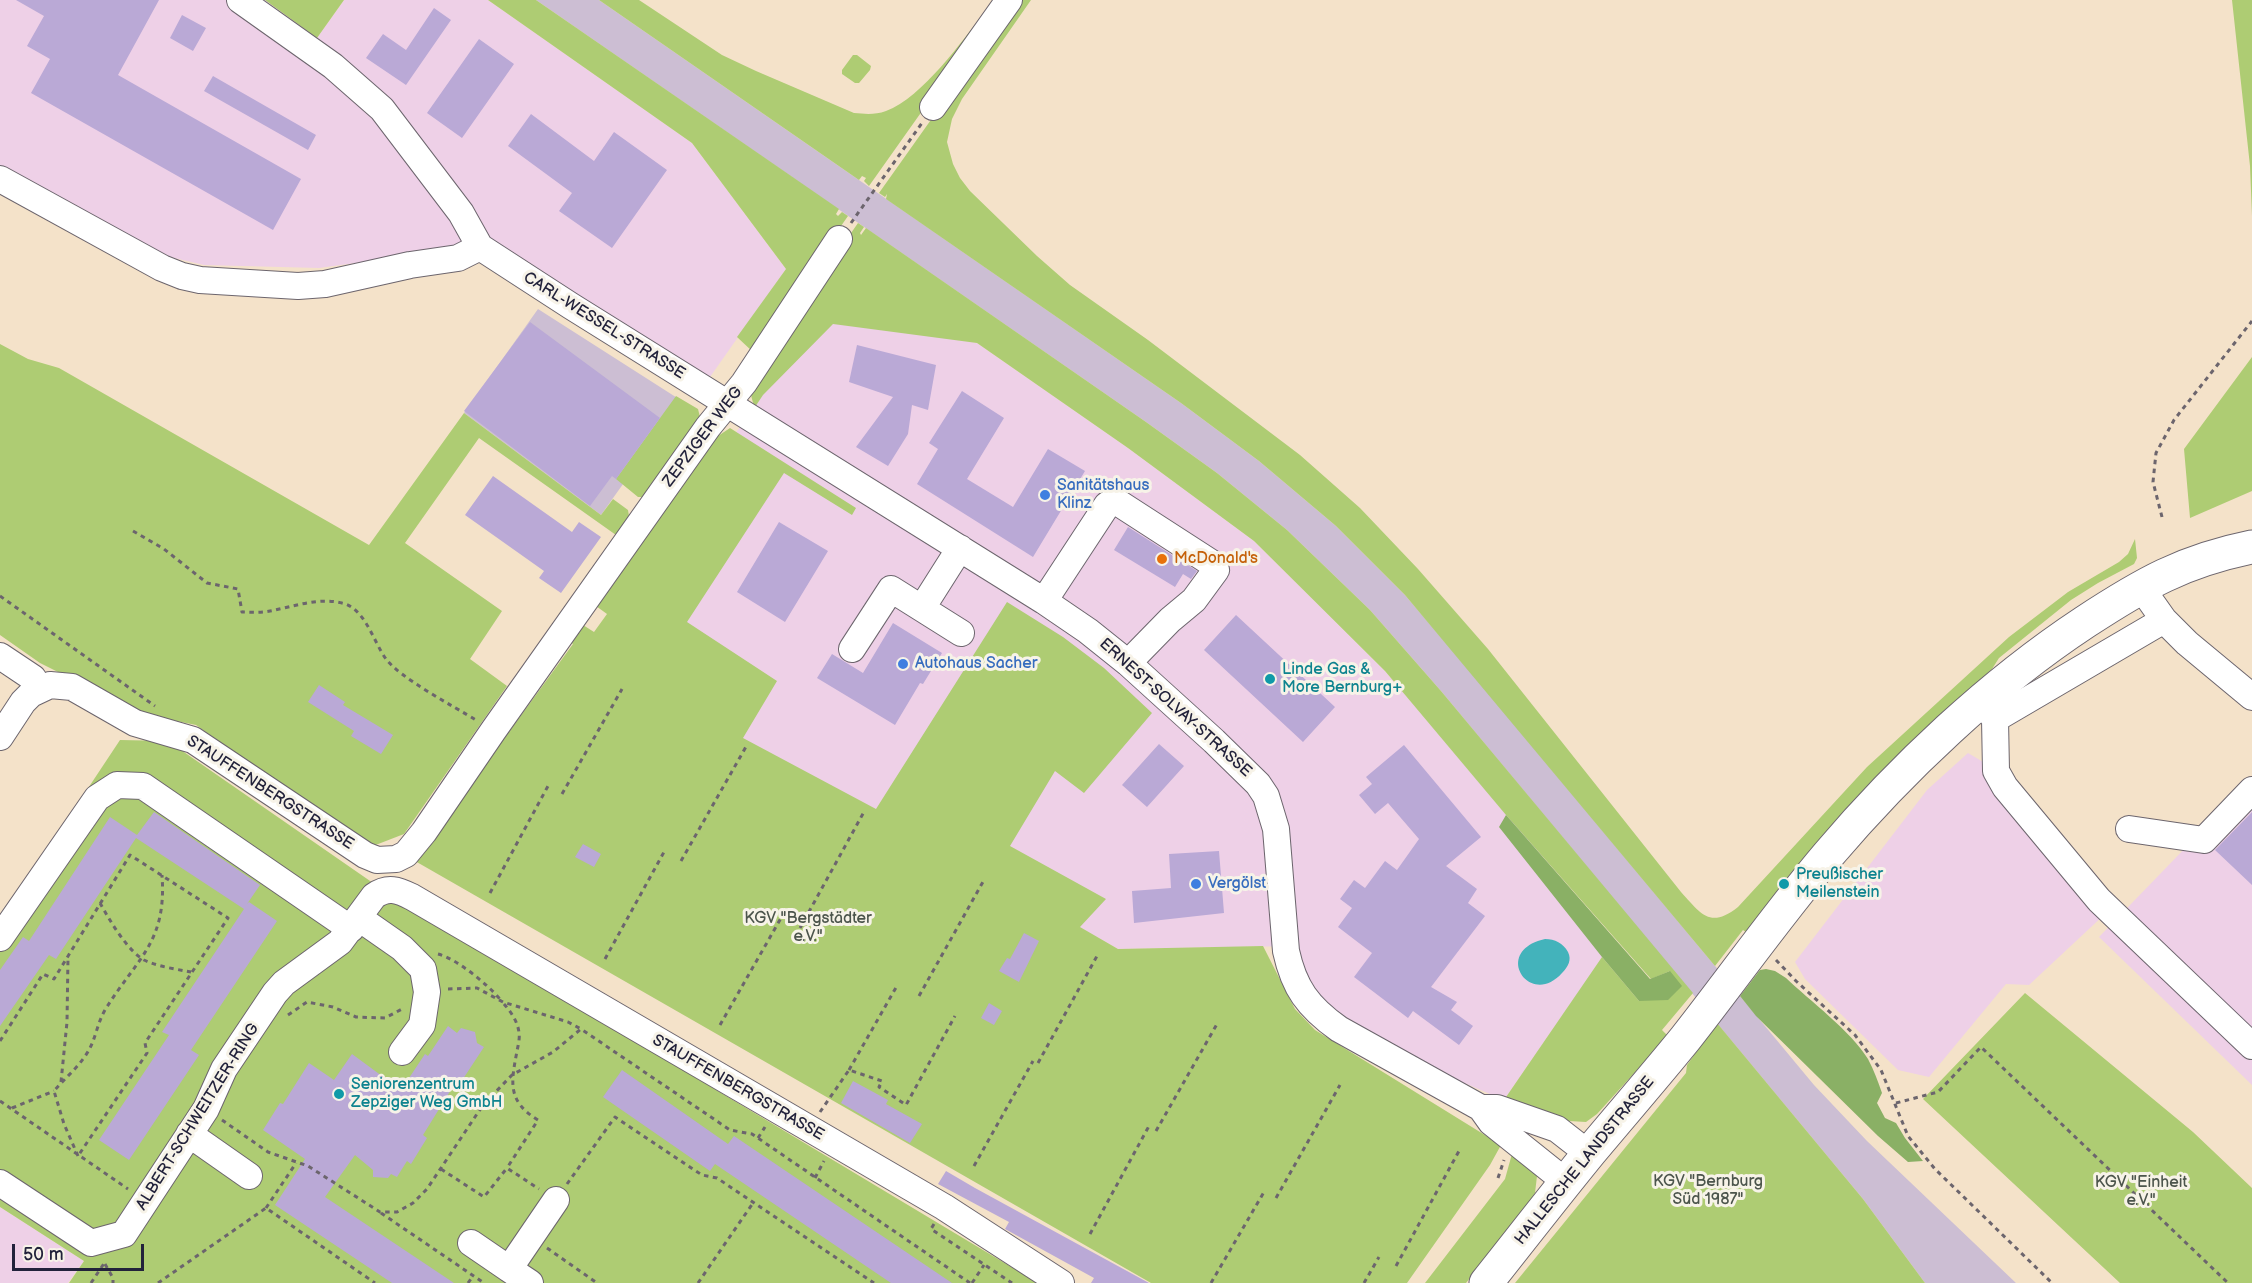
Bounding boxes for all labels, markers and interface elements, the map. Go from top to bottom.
street label: CARL-WESSEL-STRASSE [520,268,688,384]
street label: ZEPZIGER WEG [659,383,747,491]
place label: Sanitätshaus Klinz [1057,476,1149,514]
marker: Sanitätshaus Klinz [1038,488,1052,502]
place label: McDonald's [1174,549,1258,569]
marker: McDonald's [1155,552,1169,566]
street label: ERNEST-SOLVAY-STRASSE [1095,635,1255,781]
place label: Autohaus Sacher [915,654,1037,674]
marker: Autohaus Sacher [896,657,910,671]
place label: Linde Gas & More Bernburg+ [1282,660,1403,698]
marker: Linde Gas & More Bernburg+ [1263,672,1277,686]
street label: STAUFFENBERGSTRASSE [183,732,357,854]
place label: Preußischer Meilenstein [1796,865,1883,903]
place label: Vergölst [1208,874,1266,894]
marker: Vergölst [1189,877,1203,891]
marker: Preußischer Meilenstein [1777,877,1791,891]
park label: KGV "Bergstädter e.V." [744,909,872,947]
street label: ALBERT-SCHWEITZER-RING [132,1020,264,1214]
street label: STAUFFENBERGSTRASSE [649,1031,827,1145]
street label: HALLESCHE LANDSTRASSE [1511,1073,1659,1249]
place label: Seniorenzentrum Zepziger Weg GmbH [351,1075,502,1113]
marker: Seniorenzentrum Zepziger Weg GmbH [332,1087,346,1101]
park label: KGV "Bernburg Süd 1987" [1653,1172,1763,1210]
park label: KGV "Einheit e.V." [2095,1173,2187,1211]
scale bar [15,1232,147,1270]
text: 50 m [23,1244,64,1265]

